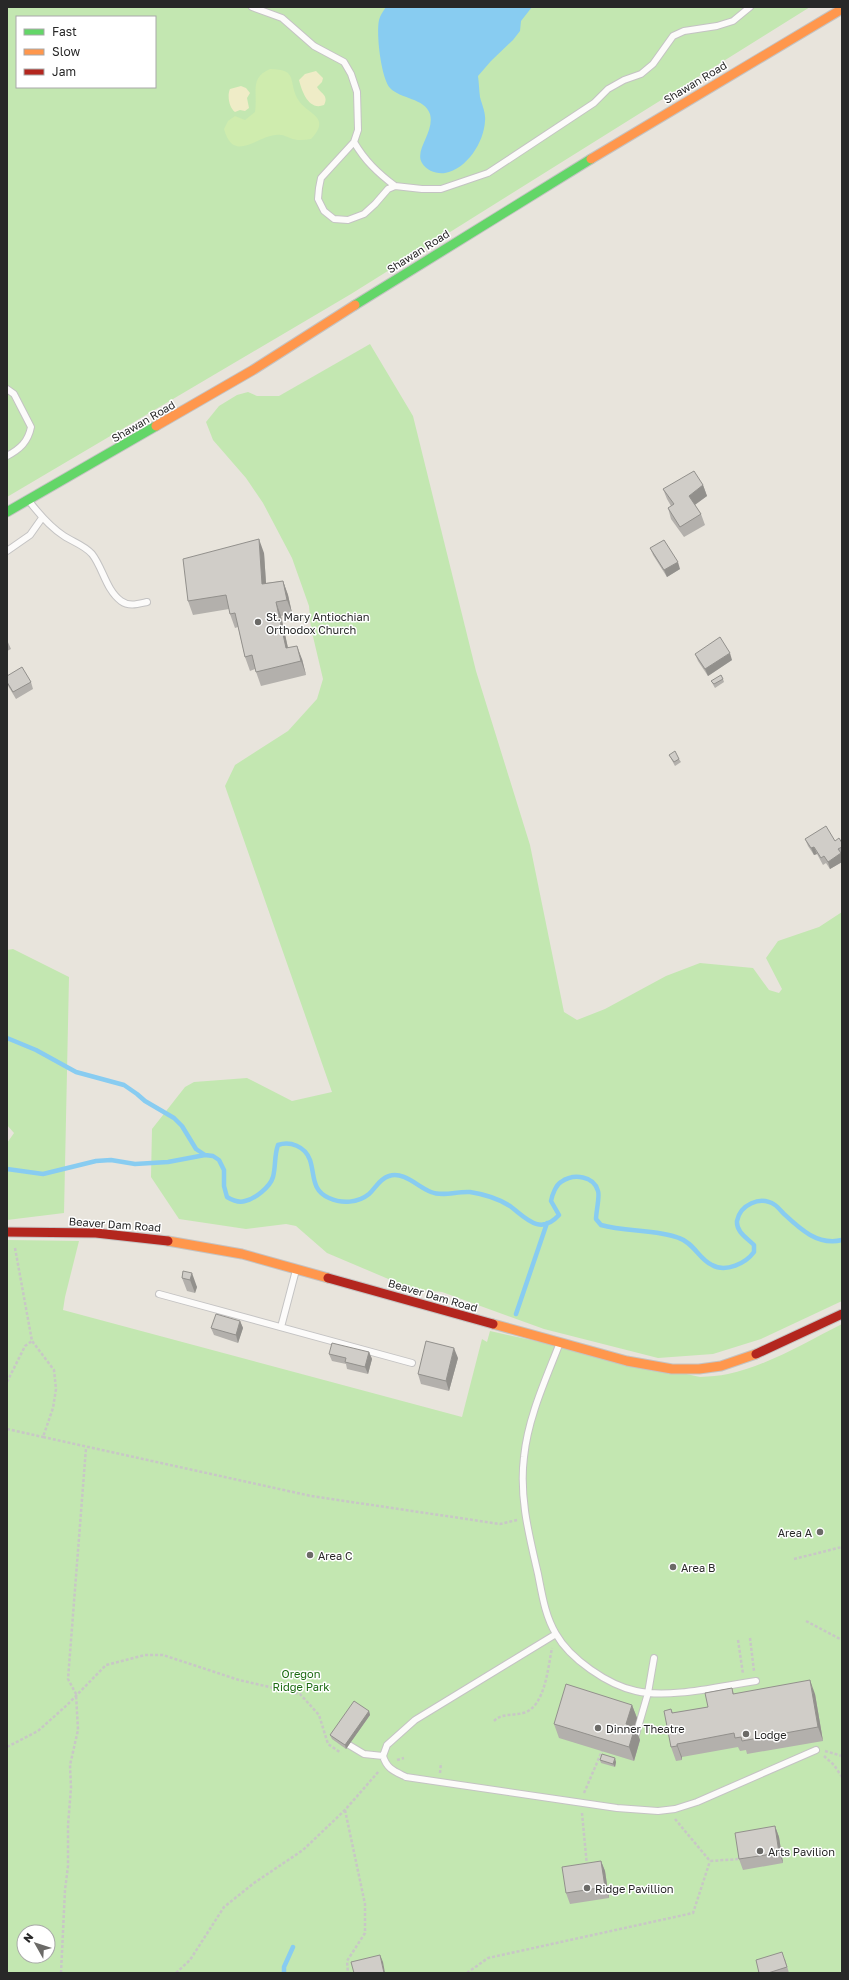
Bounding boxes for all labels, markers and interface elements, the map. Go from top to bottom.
legend [16,16,156,88]
text: Fast [52,24,77,39]
text: Slow [52,44,80,59]
street label: Shawan Road [661,58,729,106]
text: Jam [52,64,76,79]
street label: Shawan Road [384,227,452,275]
street label: Shawan Road [109,398,177,444]
place label: St. Mary Antiochian Orthodox Church [266,610,369,636]
marker: St. Mary Antiochian Orthodox Church [253,617,263,627]
street label: Beaver Dam Road [68,1214,162,1234]
street label: Beaver Dam Road [387,1276,479,1314]
place label: Area A [778,1526,813,1539]
marker: Area A [815,1527,825,1537]
place label: Area C [318,1549,352,1562]
marker: Area C [305,1550,315,1560]
place label: Area B [681,1561,715,1574]
marker: Area B [668,1562,678,1572]
park label: Oregon Ridge Park [273,1667,329,1693]
place label: Dinner Theatre [606,1722,685,1735]
marker: Dinner Theatre [593,1723,603,1733]
place label: Lodge [754,1728,787,1741]
marker: Lodge [741,1729,751,1739]
place label: Arts Pavilion [768,1845,835,1858]
marker: Arts Pavilion [755,1846,765,1856]
place label: Ridge Pavillion [595,1882,674,1895]
marker: Ridge Pavillion [582,1883,592,1893]
north arrow [16,1924,56,1964]
text: N [20,1930,36,1945]

